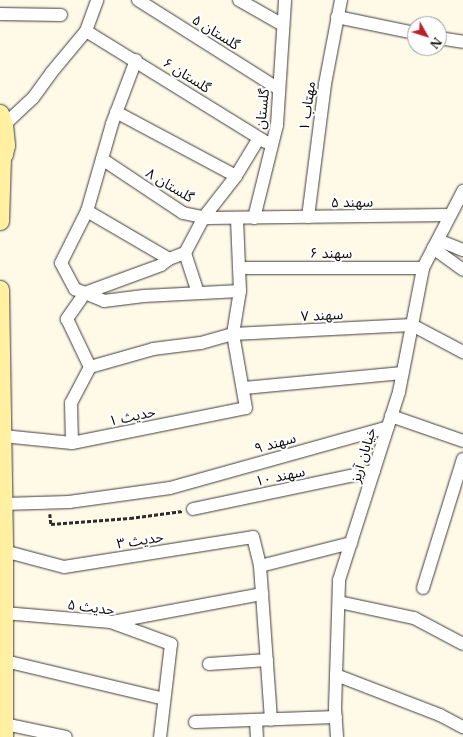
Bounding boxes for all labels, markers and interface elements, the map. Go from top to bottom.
street label: گلستان ۵ [189,11,243,53]
north arrow [407,16,447,56]
text: N [427,34,444,51]
street label: گلستان ۶ [160,54,214,96]
street label: مهتاب ۱ [295,80,319,132]
street label: گلستان [252,88,272,130]
street label: گلستان ۸ [143,164,197,206]
street label: سهند ۵ [331,193,373,211]
street label: سهند ۶ [310,245,352,261]
street label: سهند ۷ [300,306,344,324]
street label: حدیث ۱ [107,403,157,429]
street label: خیابان آریز [347,425,379,485]
street label: سهند ۹ [252,429,298,457]
street label: سهند ۱۰ [254,463,306,489]
street label: حدیث ۳ [115,528,165,552]
street label: حدیث ۵ [67,596,115,618]

